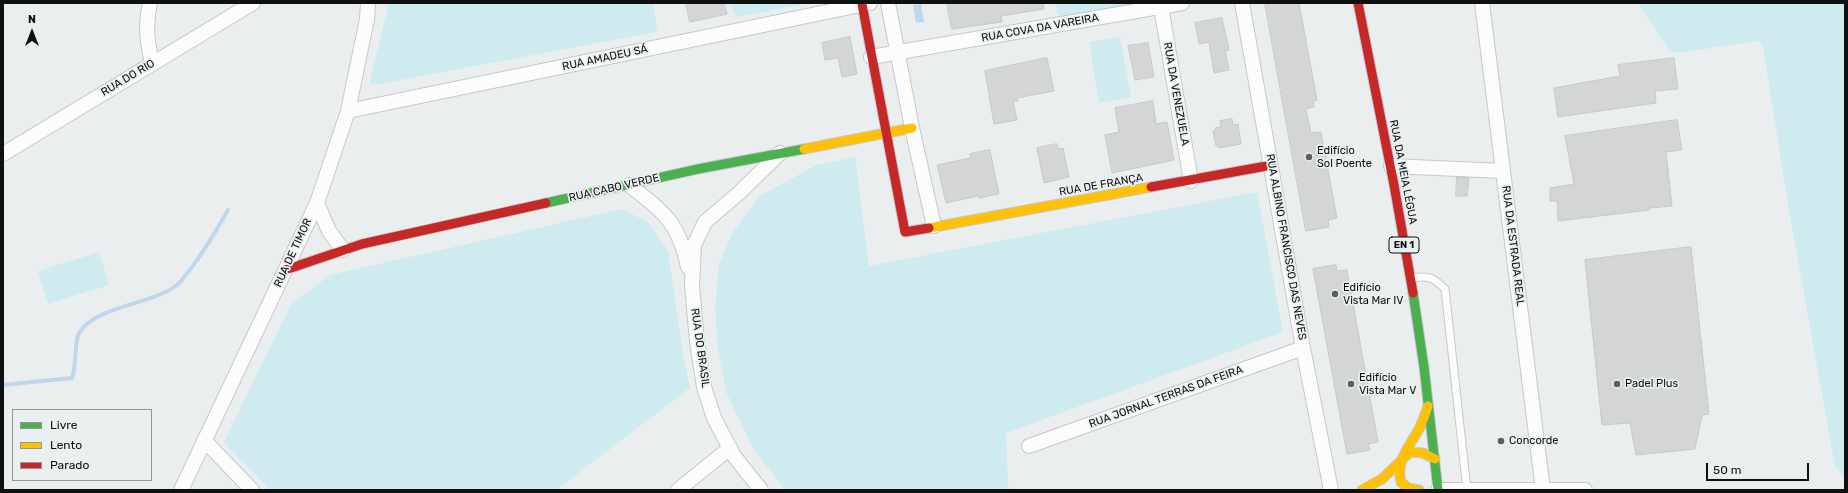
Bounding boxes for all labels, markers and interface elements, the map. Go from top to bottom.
street label: RUA COVA DA VAREIRA [980,11,1100,45]
north arrow [12,12,52,52]
text: N [28,13,36,26]
street label: RUA DA VENEZUELA [1160,41,1192,147]
street label: RUA AMADEU SÁ [561,42,649,74]
street label: RUA DO RIO [99,57,157,99]
street label: RUA DA MEIA LÉGUA [1386,119,1420,225]
place label: Edifício Sol Poente [1317,144,1372,170]
marker: Edifício Sol Poente [1304,152,1314,162]
street label: RUA ALBINO FRANCISCO DAS NEVES [1263,153,1309,341]
street label: RUA CABO VERDE [568,171,660,205]
street label: RUA DE FRANÇA [1058,171,1144,199]
street label: RUA DA ESTRADA REAL [1499,185,1527,307]
street label: RUA DE TIMOR [271,216,315,290]
road number: EN 1 [1389,237,1419,253]
place label: Edifício Vista Mar IV [1343,281,1403,307]
marker: Edifício Vista Mar IV [1330,289,1340,299]
street label: RUA DO BRASIL [688,307,712,389]
street label: RUA JORNAL TERRAS DA FEIRA [1087,363,1245,431]
place label: Edifício Vista Mar V [1359,371,1416,397]
place label: Padel Plus [1625,377,1678,391]
marker: Edifício Vista Mar V [1346,379,1356,389]
marker: Padel Plus [1612,379,1622,389]
legend [12,409,152,481]
text: Livre [50,418,77,432]
place label: Concorde [1509,434,1558,448]
marker: Concorde [1496,436,1506,446]
text: Lento [50,438,82,452]
scale bar [1708,455,1811,481]
text: Parado [50,458,89,472]
text: 50 m [1713,463,1741,477]

